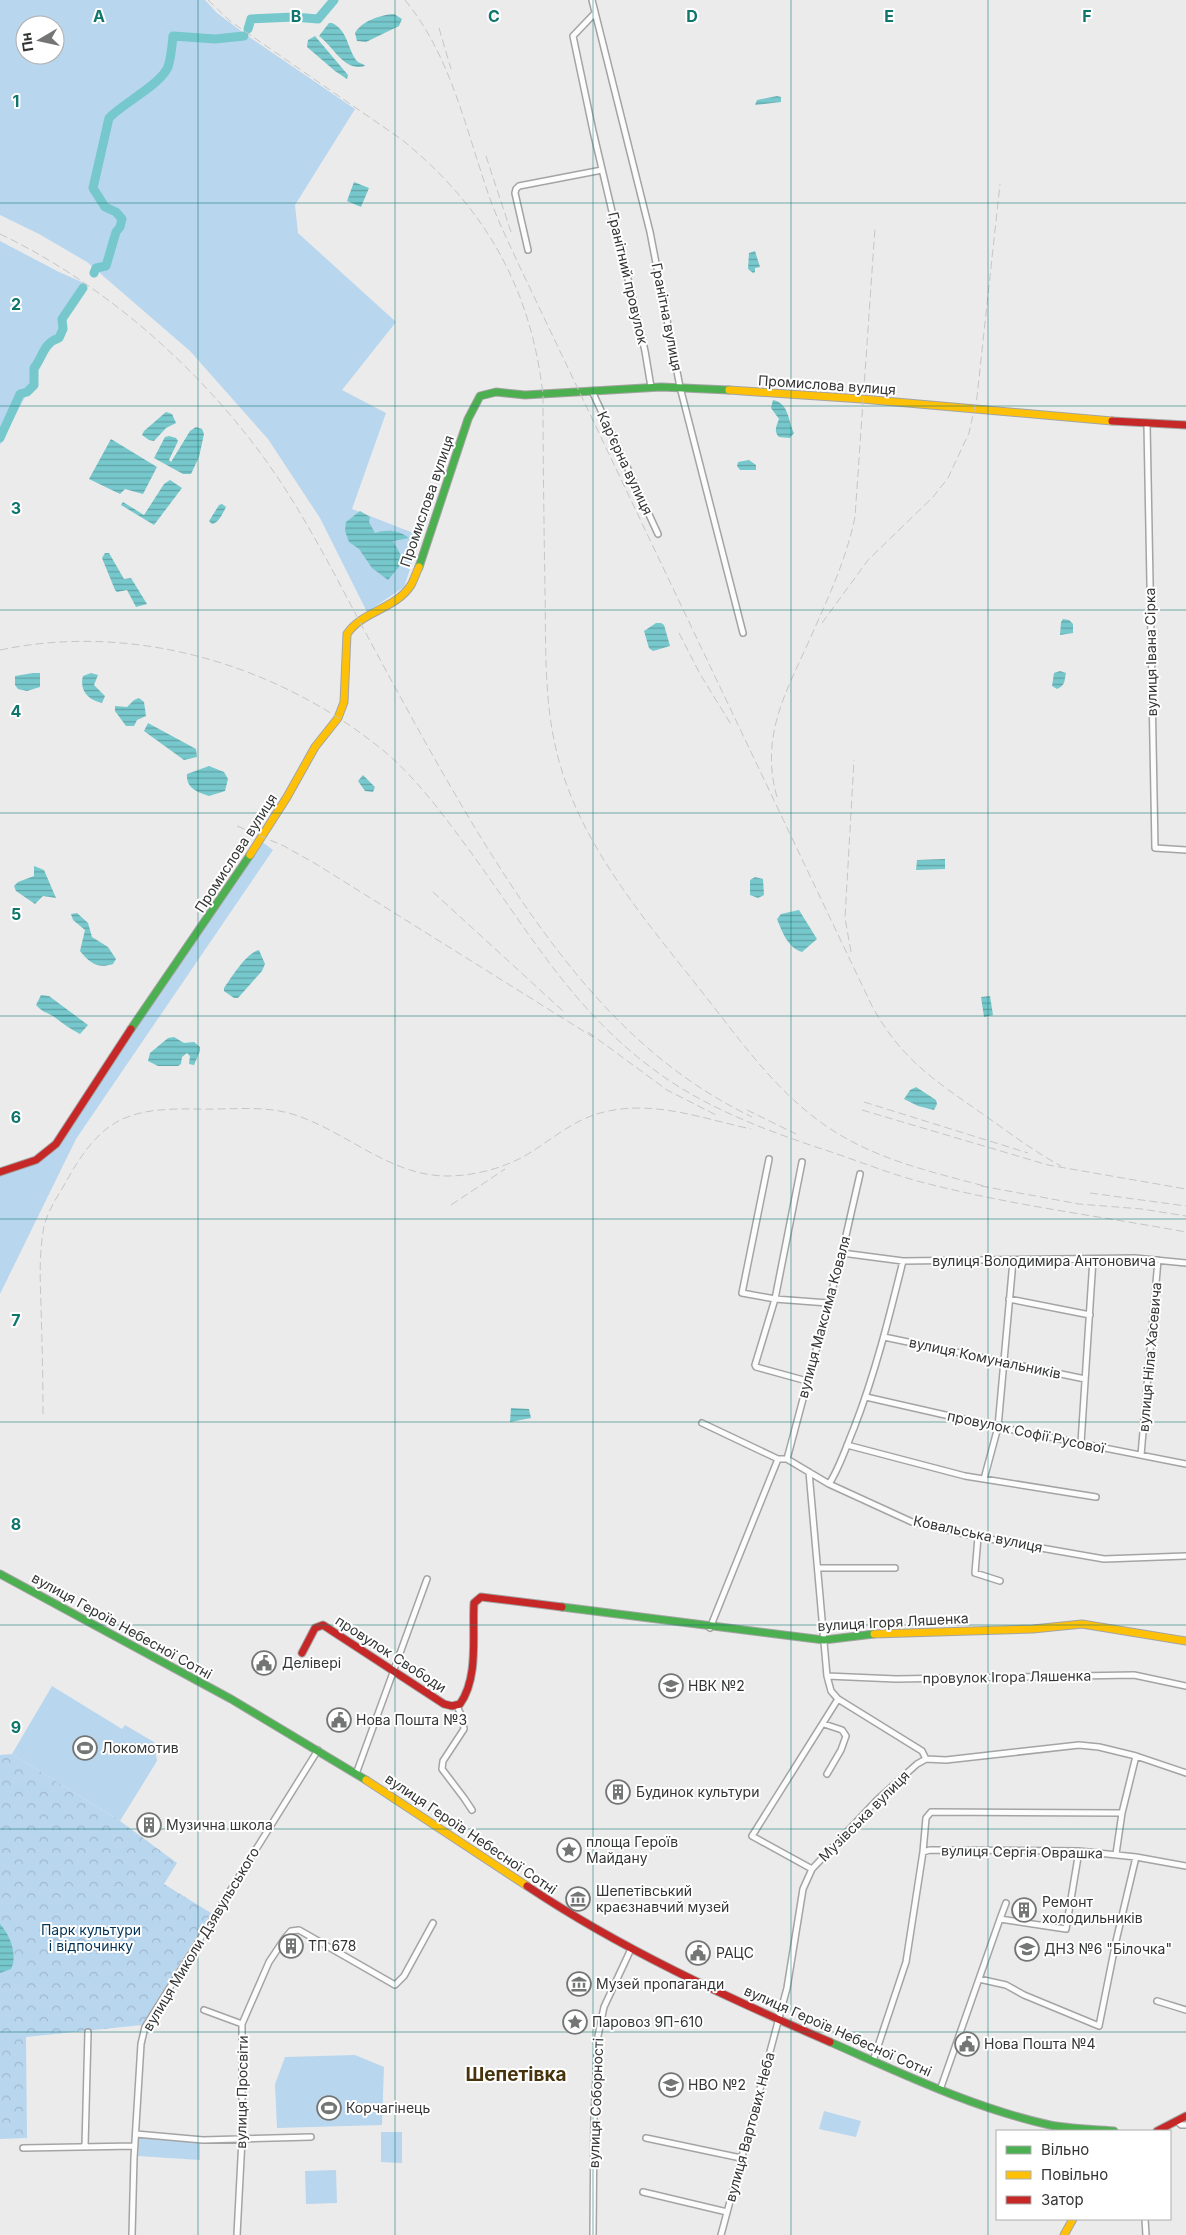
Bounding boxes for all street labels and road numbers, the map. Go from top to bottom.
street label: Гранітний провулок [605,210,652,346]
street label: Гранітна вулиця [649,261,686,373]
street label: Промислова вулиця [758,371,897,398]
street label: Карʼєрна вулиця [594,408,657,517]
street label: Промислова вулиця [396,433,457,569]
street label: вулиця Івана Сірка [1141,587,1160,717]
street label: Промислова вулиця [191,790,280,915]
street label: вулиця Максима Коваля [794,1234,853,1400]
street label: вулиця Володимира Антоновича [932,1252,1156,1269]
street label: вулиця Ніла Хасевича [1134,1281,1165,1432]
street label: вулиця Комунальників [908,1333,1063,1382]
street label: провулок Софії Русової [946,1407,1107,1457]
street label: Ковальська вулиця [912,1512,1044,1556]
street label: вулиця Героїв Небесної Сотні [29,1569,215,1682]
street label: вулиця Ігоря Ляшенка [817,1609,969,1634]
street label: провулок Свободи [333,1611,450,1696]
street label: провулок Ігора Ляшенка [923,1667,1091,1686]
street label: Музівська вулиця [815,1767,913,1865]
street label: вулиця Героїв Небесної Сотні [382,1770,560,1898]
street label: вулиця Сергія Оврашка [941,1842,1103,1861]
street label: вулиця Миколи Дзявульського [139,1844,262,2034]
street label: вулиця Героїв Небесної Сотні [742,1981,935,2080]
street label: вулиця Просвіти [232,2035,251,2149]
street label: вулиця Соборності [585,2038,606,2168]
street label: вулиця Вартових Неба [721,2050,778,2204]

